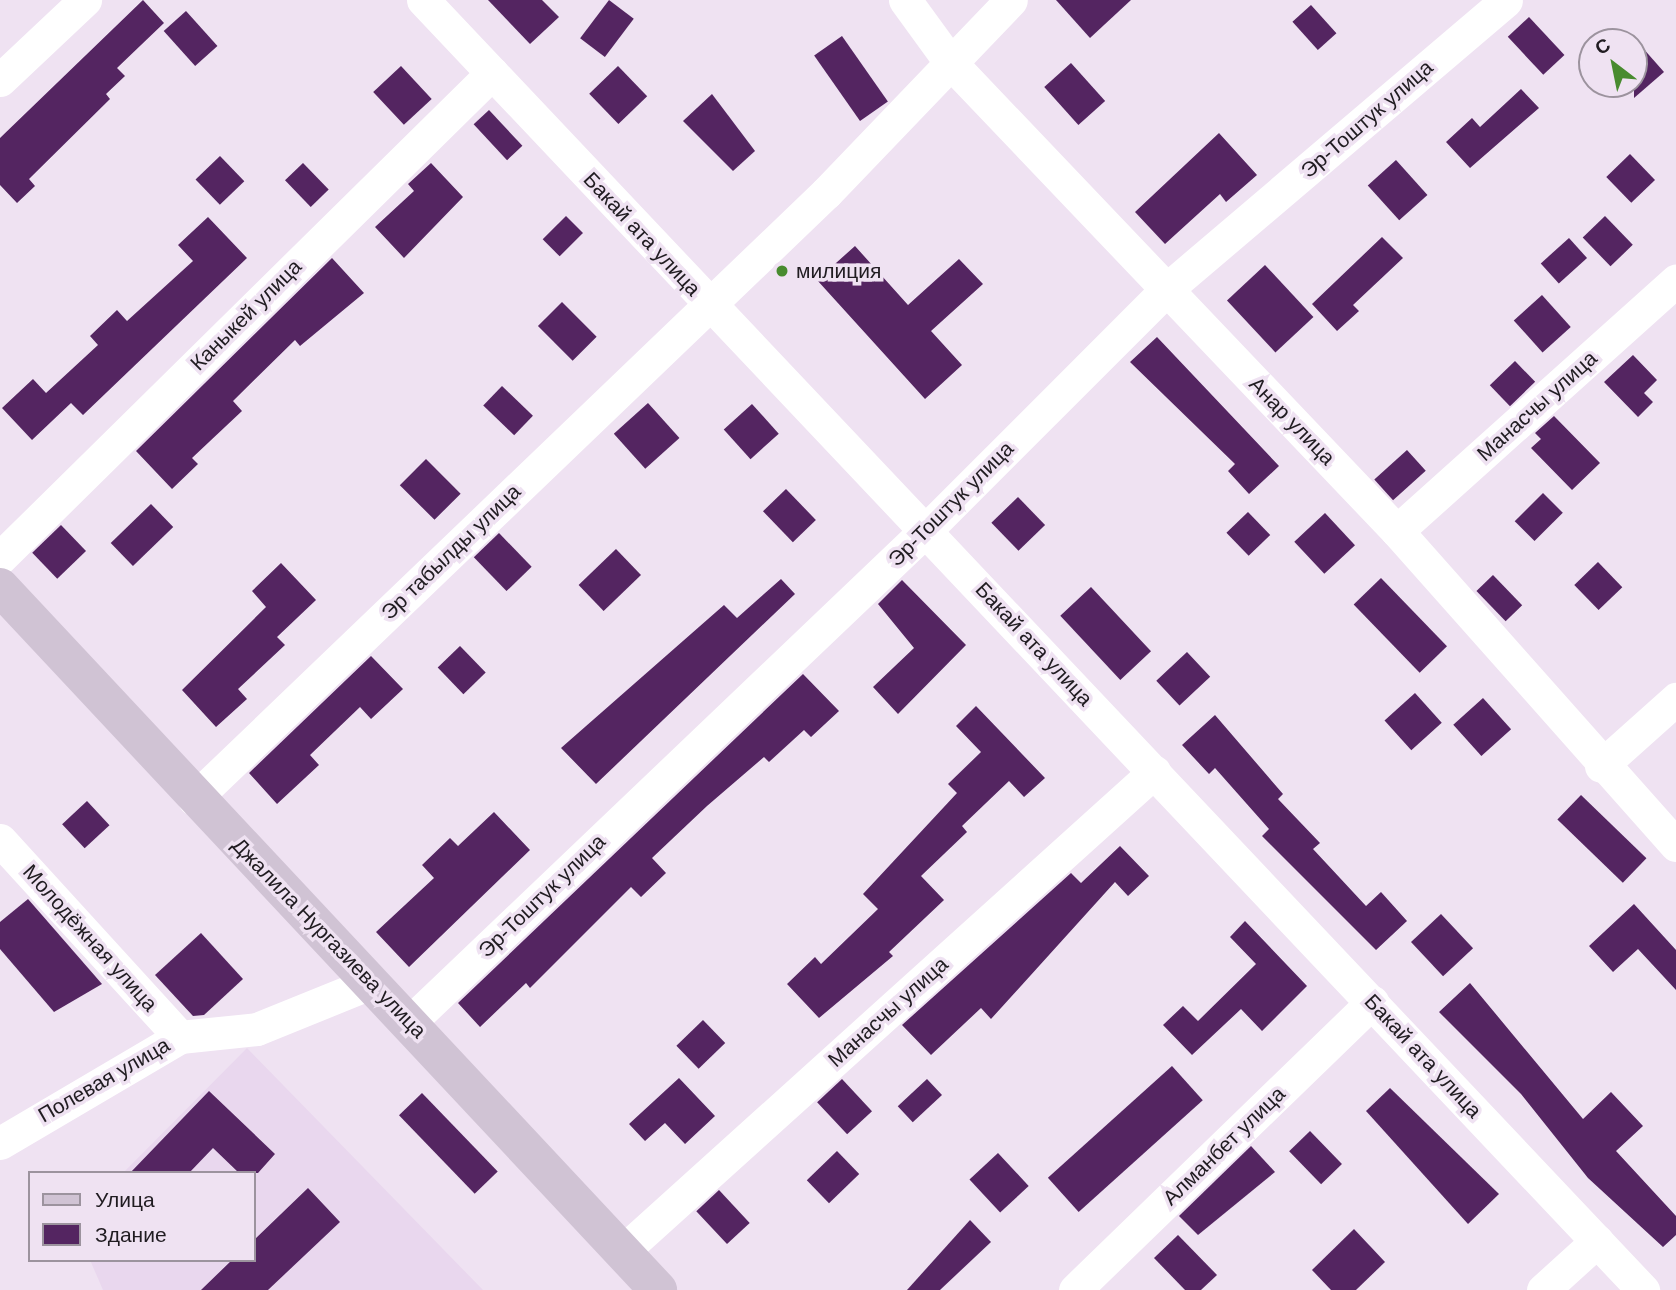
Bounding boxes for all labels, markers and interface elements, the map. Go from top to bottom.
north arrow [1578,28,1648,98]
text: С [1591,34,1614,59]
street label: Эр-Тоштук улица [1296,55,1438,183]
street label: Бакай ата улица [578,167,706,301]
street label: Каныкей улица [185,254,307,376]
place label: милиция [796,258,881,284]
marker: милиция [774,263,790,279]
street label: Манасчы улица [1472,346,1602,466]
street label: Анар улица [1244,372,1340,470]
street label: Эр-Тоштук улица [883,436,1019,572]
street label: Эр табылды улица [376,479,526,625]
street label: Бакай ата улица [970,577,1098,711]
street label: Эр-Тоштук улица [473,829,611,963]
street label: Джалила Нургазиева улица [227,833,431,1043]
street label: Молодёжная улица [17,859,163,1017]
street label: Манасчы улица [823,952,953,1072]
street label: Бакай ата улица [1359,989,1487,1123]
street label: Полевая улица [34,1032,174,1128]
street label: Алманбет улица [1158,1081,1290,1211]
legend [28,1171,256,1262]
text: Улица [95,1188,155,1211]
text: Здание [95,1223,167,1246]

